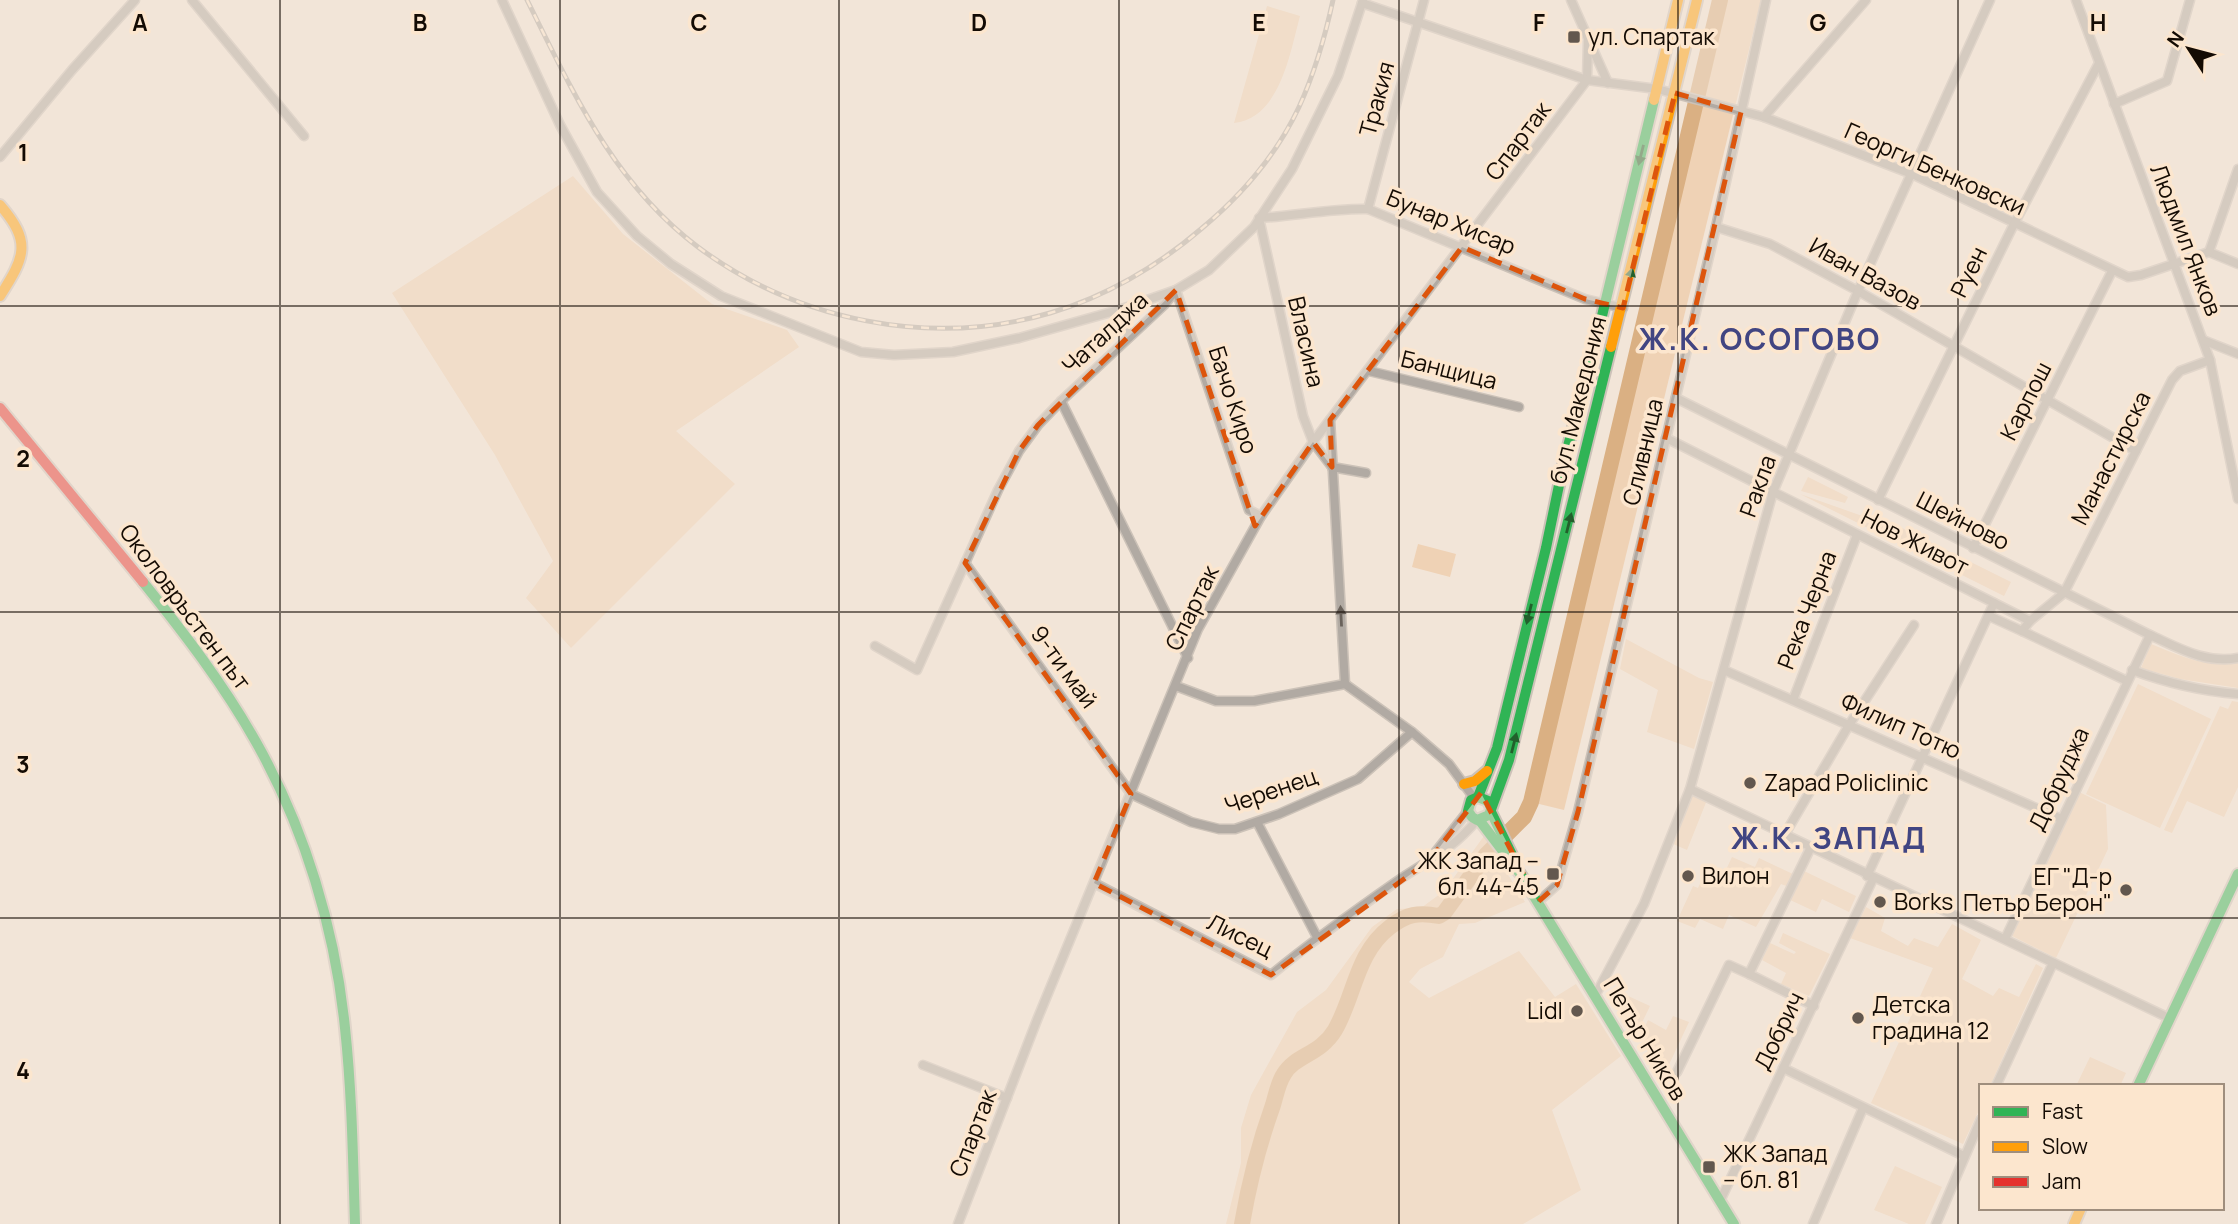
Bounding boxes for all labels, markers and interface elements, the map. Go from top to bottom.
text: A [132,6,148,38]
text: B [413,6,427,38]
text: C [691,6,708,38]
text: D [971,6,987,38]
text: E [1252,6,1266,38]
text: F [1533,6,1545,38]
text: G [1810,6,1827,38]
text: H [2090,6,2106,38]
north arrow [2154,14,2224,84]
place label: ул. Спартак [1588,20,1715,52]
text: N [2161,26,2190,52]
marker: ул. Спартак [1566,29,1582,45]
street label: Тракия [1351,58,1401,140]
street label: Спартак [1477,94,1558,186]
street label: Георги Бенковски [1840,114,2031,222]
text: 1 [18,136,28,168]
one-way arrow [1635,145,1646,167]
street label: Людмил Янков [2143,159,2231,320]
street label: Бунар Хисар [1382,181,1521,262]
street label: Иван Вазов [1804,229,1927,317]
street label: Руен [1942,241,1994,302]
one-way arrow [1625,267,1636,289]
street label: Чаталджа [1054,284,1154,380]
street label: Власина [1281,293,1333,390]
street label: бул. Македония [1541,313,1613,487]
district label: Ж.К. ОСОГОВО [1639,318,1881,359]
street label: Бачо Киро [1202,342,1266,458]
street label: Банщица [1398,342,1501,396]
street label: Карпош [1992,356,2058,445]
street label: Манастирска [2063,385,2158,530]
street label: Сливница [1614,395,1670,508]
text: 2 [16,442,30,474]
street label: Ракла [1731,450,1783,521]
street label: Шейново [1911,483,2015,557]
street label: Нов Живот [1856,500,1975,582]
one-way arrow [1564,512,1575,534]
street label: Околовръстен път [113,517,259,696]
street label: Река Черна [1769,546,1843,673]
street label: Спартак [1157,559,1226,656]
one-way arrow [1523,604,1534,626]
one-way arrow [1336,605,1347,627]
street label: 9-ти май [1024,619,1106,714]
street label: Филип Тотю [1836,684,1967,766]
street label: Добруджа [2020,722,2096,836]
one-way arrow [1509,732,1520,754]
text: 3 [16,748,30,780]
street label: Черенец [1220,759,1322,821]
place label: Zapad Policlinic [1764,766,1929,798]
marker: Zapad Policlinic [1742,775,1758,791]
district label: Ж.К. ЗАПАД [1731,817,1927,858]
place label: ЖК Запад – бл. 44-45 [1418,844,1539,902]
place label: Вилон [1702,859,1770,891]
place label: ЕГ "Д-р Петър Берон" [1963,860,2112,918]
marker: ЖК Запад – бл. 44-45 [1545,866,1561,882]
marker: Вилон [1680,868,1696,884]
marker: ЕГ "Д-р Петър Берон" [2118,882,2134,898]
place label: Borks [1894,885,1953,917]
marker: Borks [1872,894,1888,910]
street label: Лисец [1202,905,1279,965]
street label: Петър Ников [1597,971,1695,1106]
street label: Добрич [1745,986,1811,1075]
place label: Детска градина 12 [1872,988,1989,1046]
place label: Lidl [1527,994,1563,1026]
marker: Lidl [1569,1003,1585,1019]
marker: Детска градина 12 [1850,1010,1866,1026]
text: 4 [16,1054,30,1086]
street label: Спартак [941,1084,1004,1181]
legend [1979,1084,2224,1210]
text: Fast [2042,1097,2083,1125]
text: Slow [2042,1132,2088,1160]
place label: ЖК Запад – бл. 81 [1723,1137,1828,1195]
marker: ЖК Запад – бл. 81 [1701,1159,1717,1175]
text: Jam [2042,1167,2081,1195]

